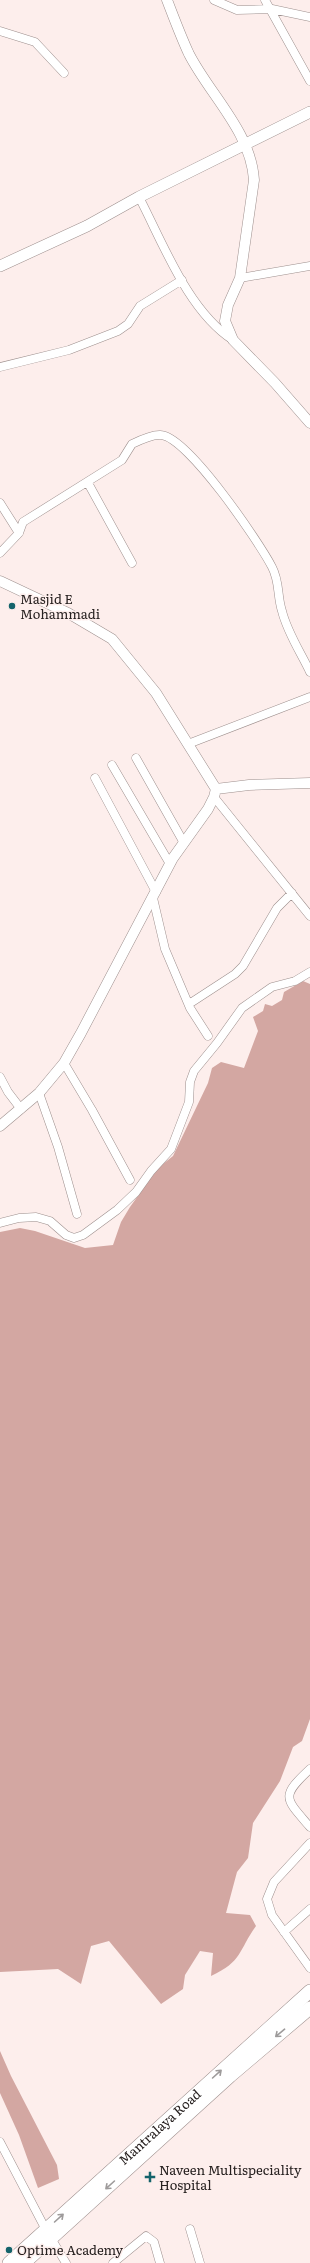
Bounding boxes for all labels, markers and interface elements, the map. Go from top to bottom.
place label: Masjid E Mohammadi [20,589,101,623]
marker: Masjid E Mohammadi [7,601,17,611]
one-way arrow [275,2028,286,2037]
one-way arrow [212,2069,222,2078]
street label: Mantralaya Road [114,2084,205,2169]
place label: Naveen Multispeciality Hospital [159,2160,302,2194]
marker: Naveen Multispeciality Hospital [144,2171,156,2183]
one-way arrow [105,2180,115,2189]
one-way arrow [53,2214,63,2223]
place label: Optime Academy [17,2240,123,2259]
marker: Optime Academy [4,2245,14,2255]

